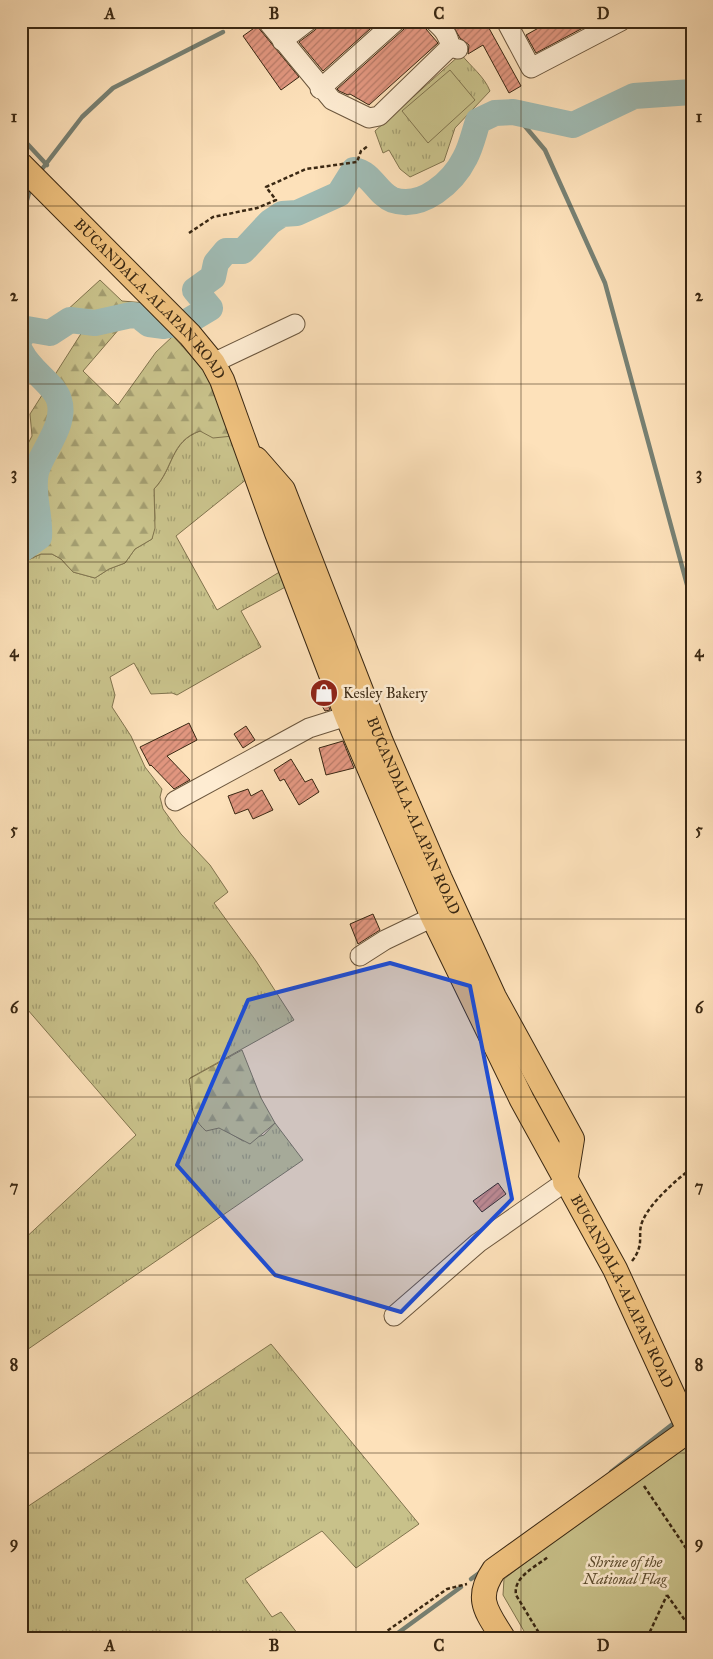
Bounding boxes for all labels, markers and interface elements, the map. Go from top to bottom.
text: A [104,4,116,23]
text: B [269,4,279,23]
text: C [434,4,445,23]
text: D [597,4,610,23]
text: 1 [11,107,18,126]
text: 1 [696,107,703,126]
street label: BUCANDALA-ALAPAN ROAD [70,215,229,382]
text: 2 [10,286,19,305]
text: 2 [695,286,704,305]
text: 3 [11,464,17,484]
text: 3 [696,464,702,484]
text: 4 [10,642,20,662]
text: 4 [695,642,705,662]
shop icon: Kesley Bakery [309,678,339,708]
place label: Kesley Bakery [343,684,429,702]
street label: BUCANDALA-ALAPAN ROAD [363,714,464,918]
text: 5 [10,820,18,839]
text: 5 [695,820,703,839]
text: 6 [10,998,19,1017]
text: 6 [695,998,704,1017]
text: 7 [10,1177,19,1196]
text: 7 [695,1177,704,1196]
street label: BUCANDALA-ALAPAN ROAD [567,1192,678,1391]
text: 8 [10,1355,18,1374]
text: 8 [695,1355,703,1374]
text: 9 [10,1533,18,1553]
text: 9 [695,1533,703,1553]
park label: Shrine of the National Flag [582,1553,668,1588]
text: A [104,1636,116,1655]
text: B [269,1636,279,1655]
text: C [434,1636,445,1655]
text: D [597,1636,610,1655]

